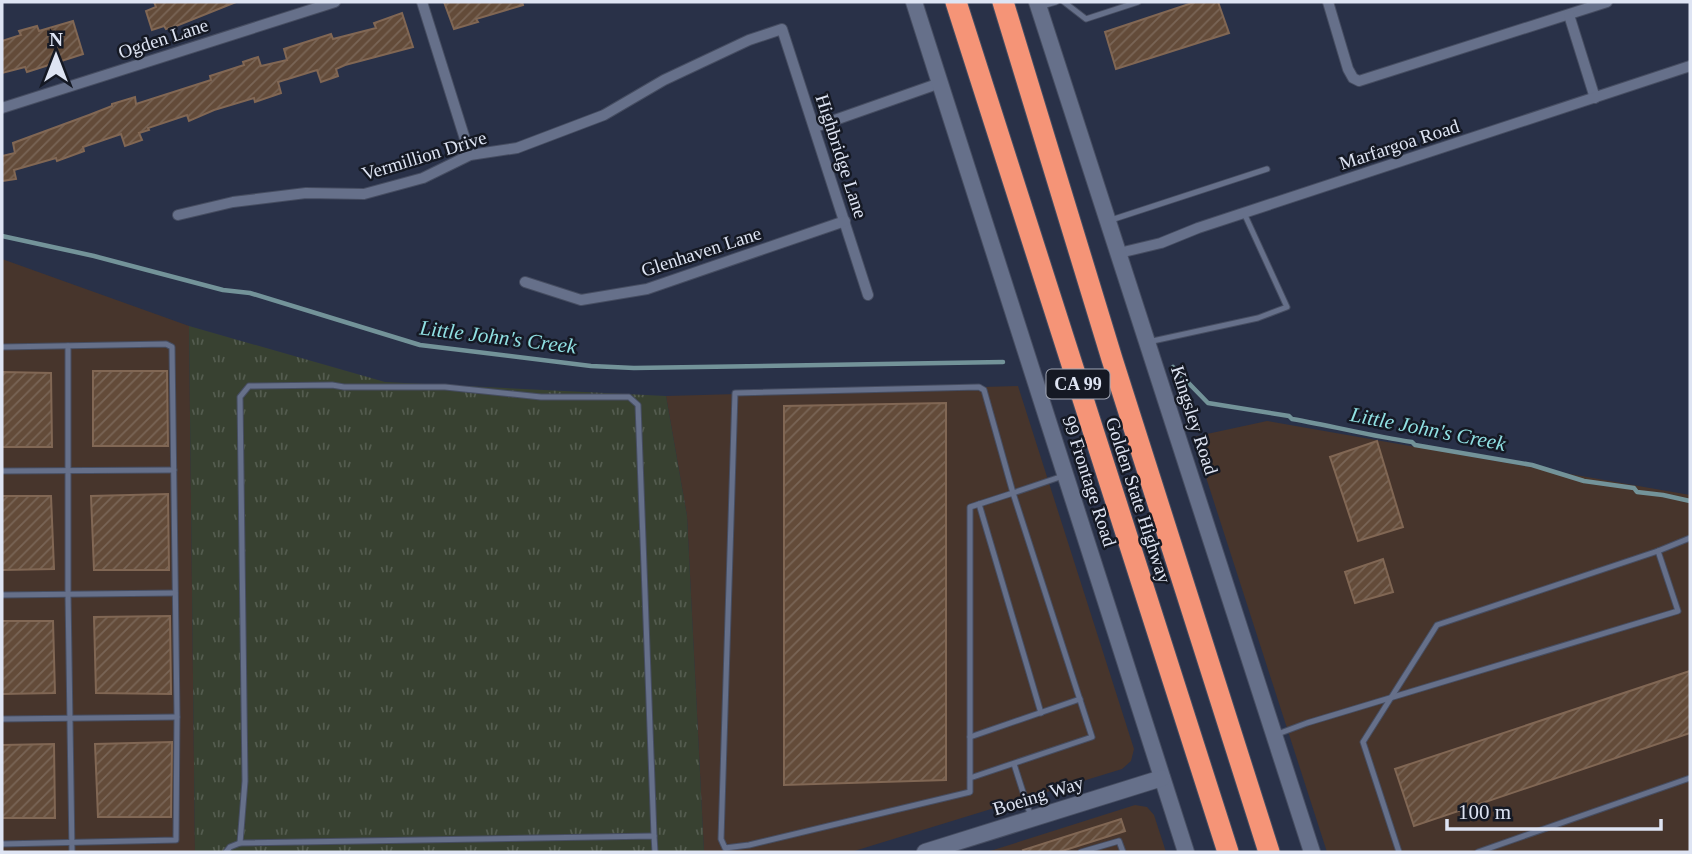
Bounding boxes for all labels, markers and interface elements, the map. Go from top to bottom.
street label: Ogden Lane [115,14,211,63]
north arrow [21,21,91,91]
text: N [49,29,63,50]
street label: Highbridge Lane [812,91,871,221]
street label: Marfargoa Road [1337,115,1462,174]
street label: Vermillion Drive [359,127,489,184]
street label: Glenhaven Lane [638,222,764,281]
water label: Little John's Creek [417,315,578,359]
street label: Kingsley Road [1167,363,1222,478]
road number: CA 99 [1046,370,1110,398]
water label: Little John's Creek [1347,402,1508,456]
street label: 99 Frontage Road [1059,413,1121,550]
street label: Golden State Highway [1102,415,1175,586]
street label: Boeing Way [990,772,1086,819]
scale bar [1447,788,1660,832]
text: 100 m [1458,800,1511,824]

